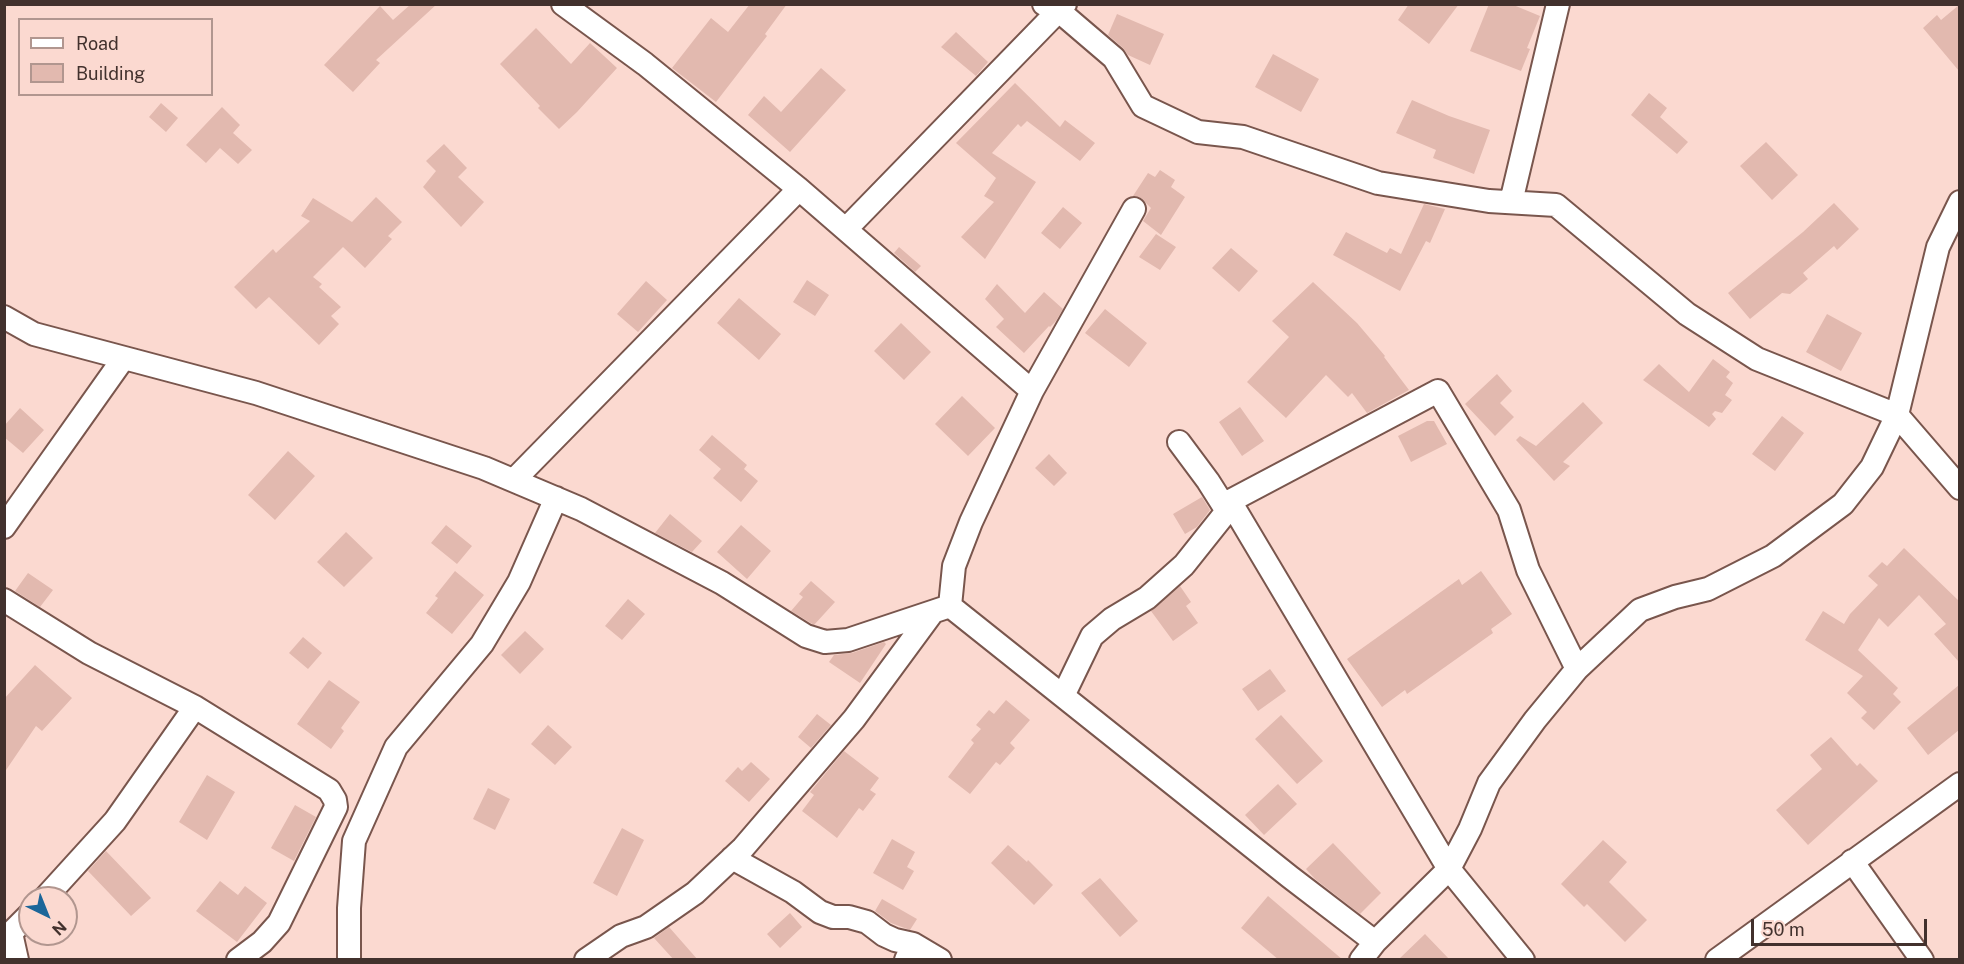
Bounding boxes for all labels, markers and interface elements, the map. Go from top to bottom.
legend [18,18,213,96]
text: Road [76,33,119,54]
text: Building [76,63,145,84]
north arrow [18,886,78,946]
scale bar [1754,907,1930,945]
text: N [48,917,70,939]
text: 50 m [1762,919,1805,940]

